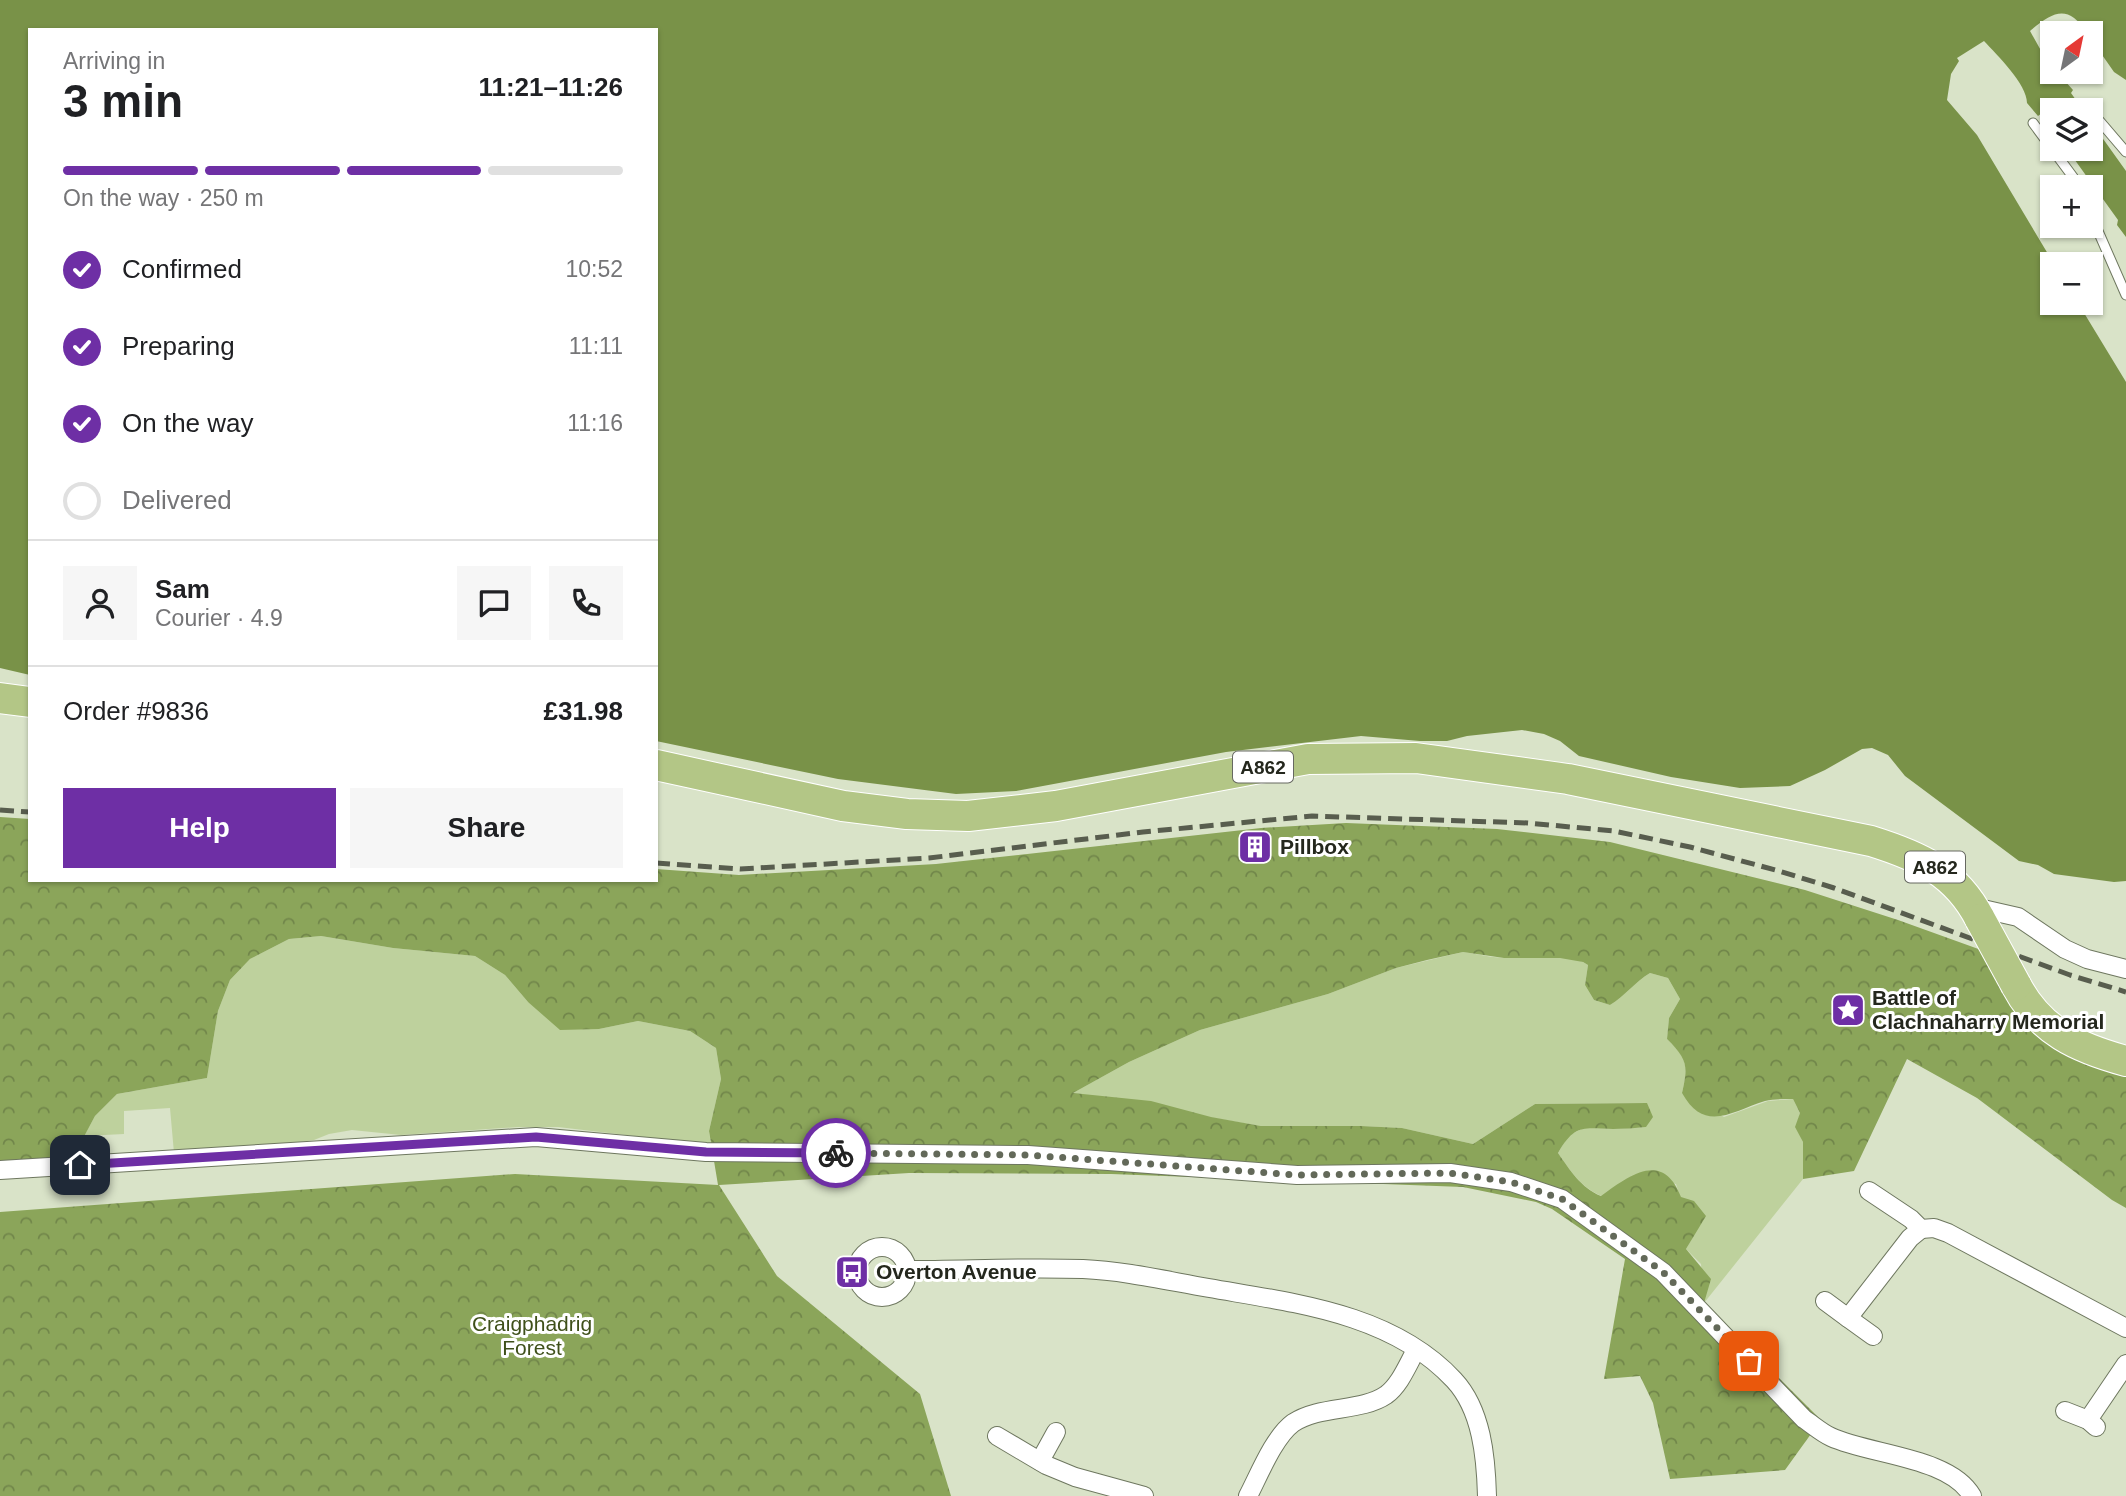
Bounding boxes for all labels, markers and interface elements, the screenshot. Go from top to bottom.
north arrow [2040,21,2104,84]
map controls [2040,21,2103,315]
text: Arriving in [63,48,165,74]
text: 11:21–11:26 [478,72,623,102]
text: 3 min [63,75,183,127]
button: layers [2040,98,2103,161]
button: + [2040,175,2103,238]
text: On the way · 250 m [63,185,264,211]
icon: check [63,251,101,289]
button: − [2040,252,2103,315]
text: Confirmed [122,254,242,284]
text: 10:52 [565,256,623,282]
icon: check [63,328,101,366]
text: Preparing [122,331,235,361]
text: 11:11 [569,333,623,359]
icon: check [63,405,101,443]
text: On the way [122,408,254,438]
text: 11:16 [567,410,623,436]
text: Delivered [122,485,232,515]
button: person [63,566,137,640]
button: chat [457,566,531,640]
button: phone [549,566,623,640]
text: Sam [155,574,210,604]
text: Courier · 4.9 [155,605,283,631]
text: Order #9836 [63,696,209,726]
text: £31.98 [543,696,623,726]
road number: A862 [1233,752,1293,782]
button: Help [63,788,336,868]
button: Share [350,788,623,868]
building icon: Pillbox [1236,828,1274,866]
place label: Pillbox [1280,835,1349,858]
road number: A862 [1905,852,1965,882]
place label: Battle of Clachnaharry Memorial [1872,986,2104,1033]
place icon: Battle of Clachnaharry Memorial [1829,991,1867,1029]
courier [801,1118,871,1188]
icon: bike [817,1134,855,1172]
pin [50,1135,110,1195]
icon: home [61,1146,99,1184]
bus stop icon: Overton Avenue [833,1253,871,1291]
place label: Overton Avenue [876,1260,1037,1283]
park label: Craigphadrig Forest [472,1312,592,1359]
pin [1719,1331,1779,1391]
icon: bag [1730,1342,1768,1380]

